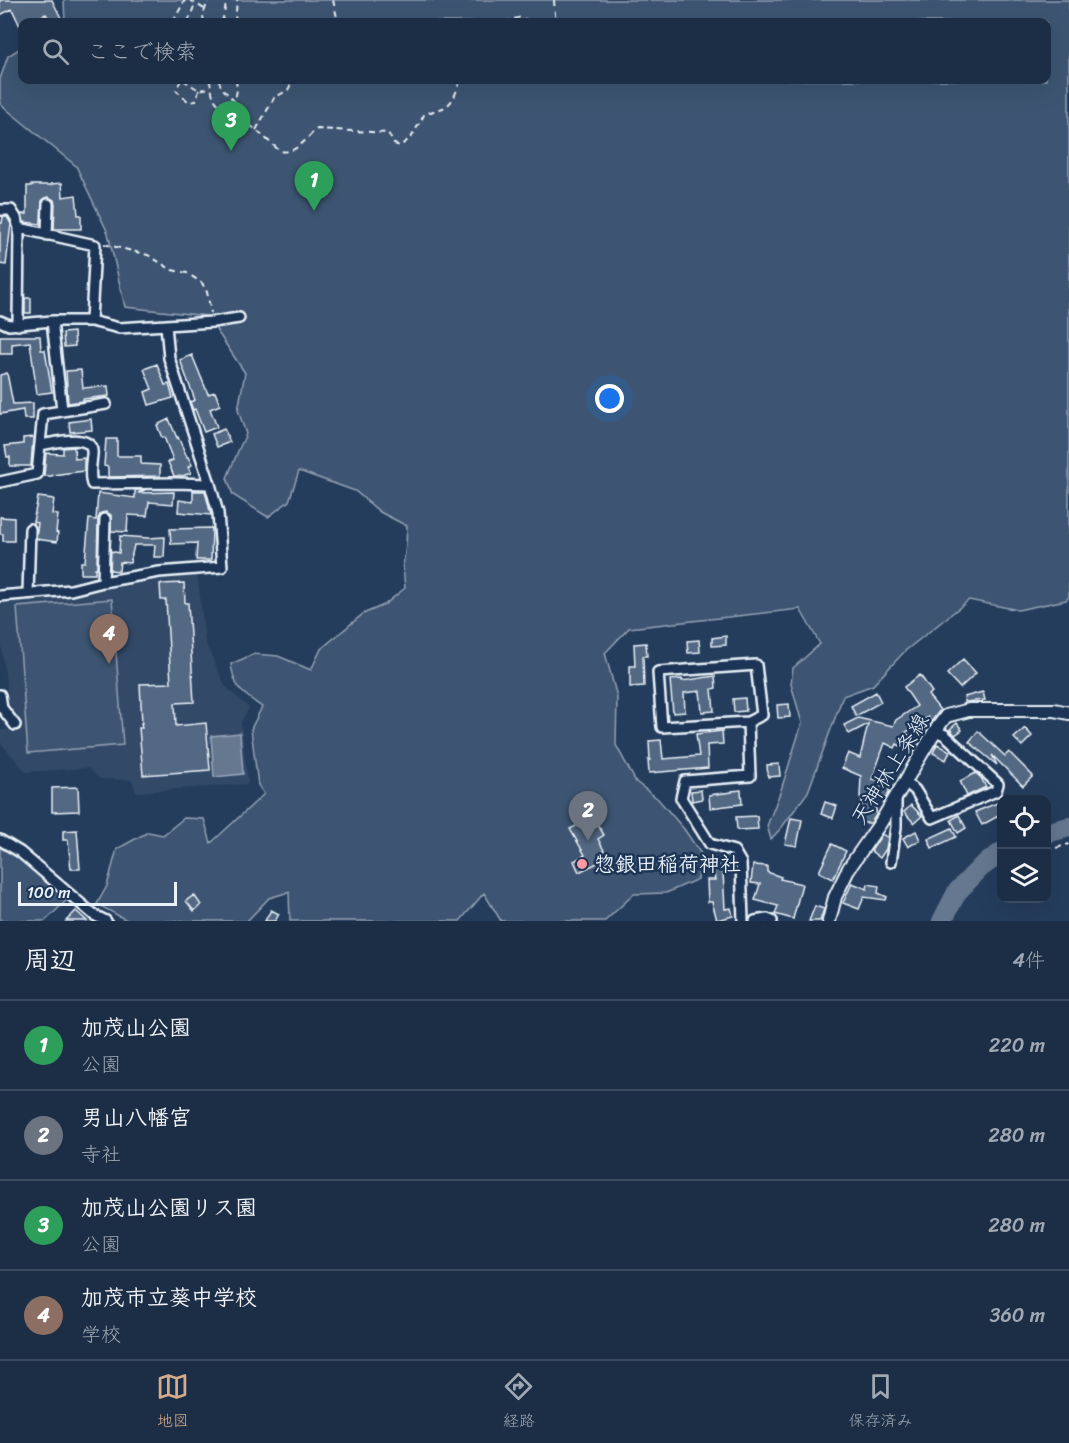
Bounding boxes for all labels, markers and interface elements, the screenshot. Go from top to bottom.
search box [18,18,1051,84]
text: ここで検索 [87,32,197,71]
icon: search [39,35,72,68]
pin: 3 [212,102,250,151]
pin: 1 [294,162,334,211]
your location [595,384,624,413]
pin: 4 [90,614,128,664]
street label: 天神林上条線 [841,706,939,832]
pin: 2 [568,792,608,841]
map controls [997,795,1051,903]
button: locate [997,795,1051,849]
place label: 惣銀田稲荷神社 [594,845,741,883]
button: layers [997,849,1051,903]
marker: 惣銀田稲荷神社 [575,857,589,871]
text: 100 m [27,878,71,907]
scale bar [18,879,177,906]
text: 周辺 [24,937,76,983]
text: 4件 [1013,943,1045,978]
text: 加茂山公園 [81,1008,191,1047]
text: 1 [39,1028,48,1063]
text: 220 m [989,1028,1045,1063]
text: 公園 [81,1047,121,1082]
text: 男山八幡宮 [81,1098,191,1137]
text: 2 [38,1118,49,1153]
text: 280 m [988,1118,1045,1153]
text: 寺社 [81,1137,121,1172]
text: 加茂山公園リス園 [81,1188,257,1227]
text: 3 [38,1208,49,1243]
text: 280 m [988,1208,1045,1243]
text: 公園 [81,1227,121,1262]
text: 加茂市立葵中学校 [81,1278,257,1317]
text: 4 [37,1298,50,1333]
text: 360 m [989,1298,1045,1333]
text: 学校 [81,1317,121,1352]
tab: 地図 [156,1370,189,1435]
tab: 経路 [502,1370,535,1435]
tab: 保存済み [848,1370,912,1435]

